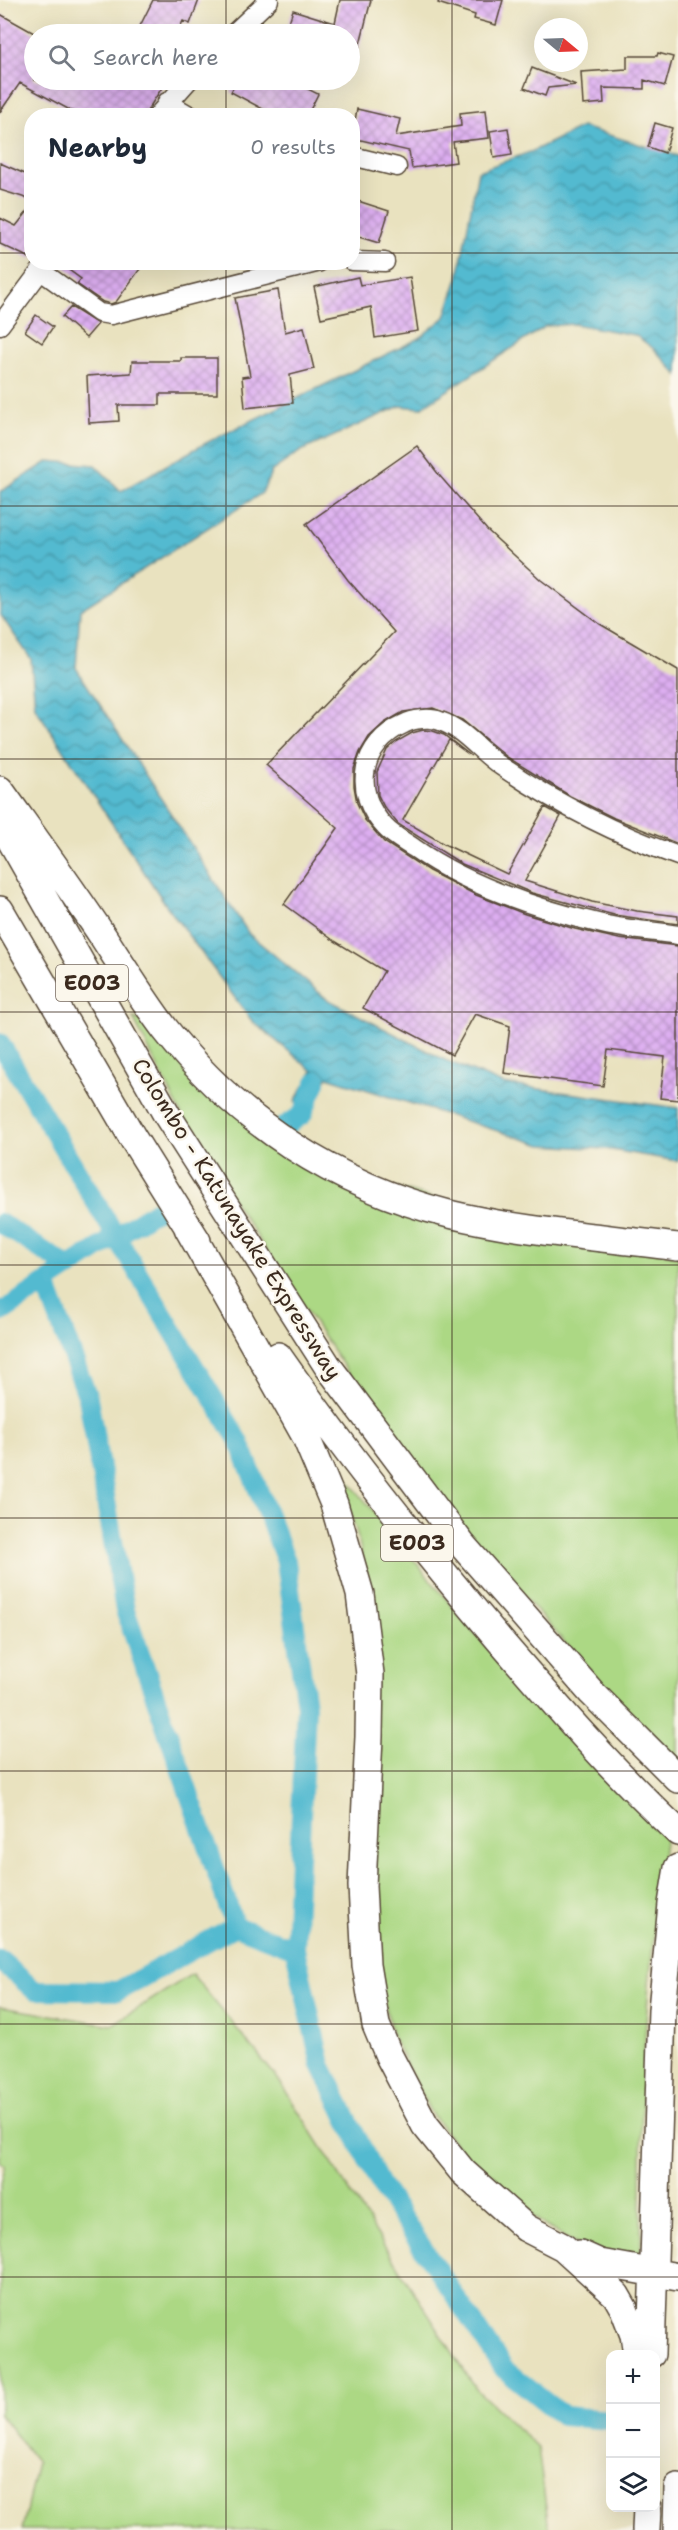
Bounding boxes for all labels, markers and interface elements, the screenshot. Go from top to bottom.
north arrow [534,18,588,72]
search box [24,24,360,90]
icon: search [45,41,78,74]
text: Search here [93,43,219,72]
text: Nearby [48,130,147,165]
text: 0 results [250,134,336,160]
road number: E003 [56,965,128,1001]
street label: Colombo - Katunayake Expressway [125,1053,349,1385]
road number: E003 [381,1525,453,1561]
map controls [606,2350,660,2512]
button: + [606,2350,660,2404]
button: − [606,2404,660,2458]
button: layers [606,2458,660,2512]

